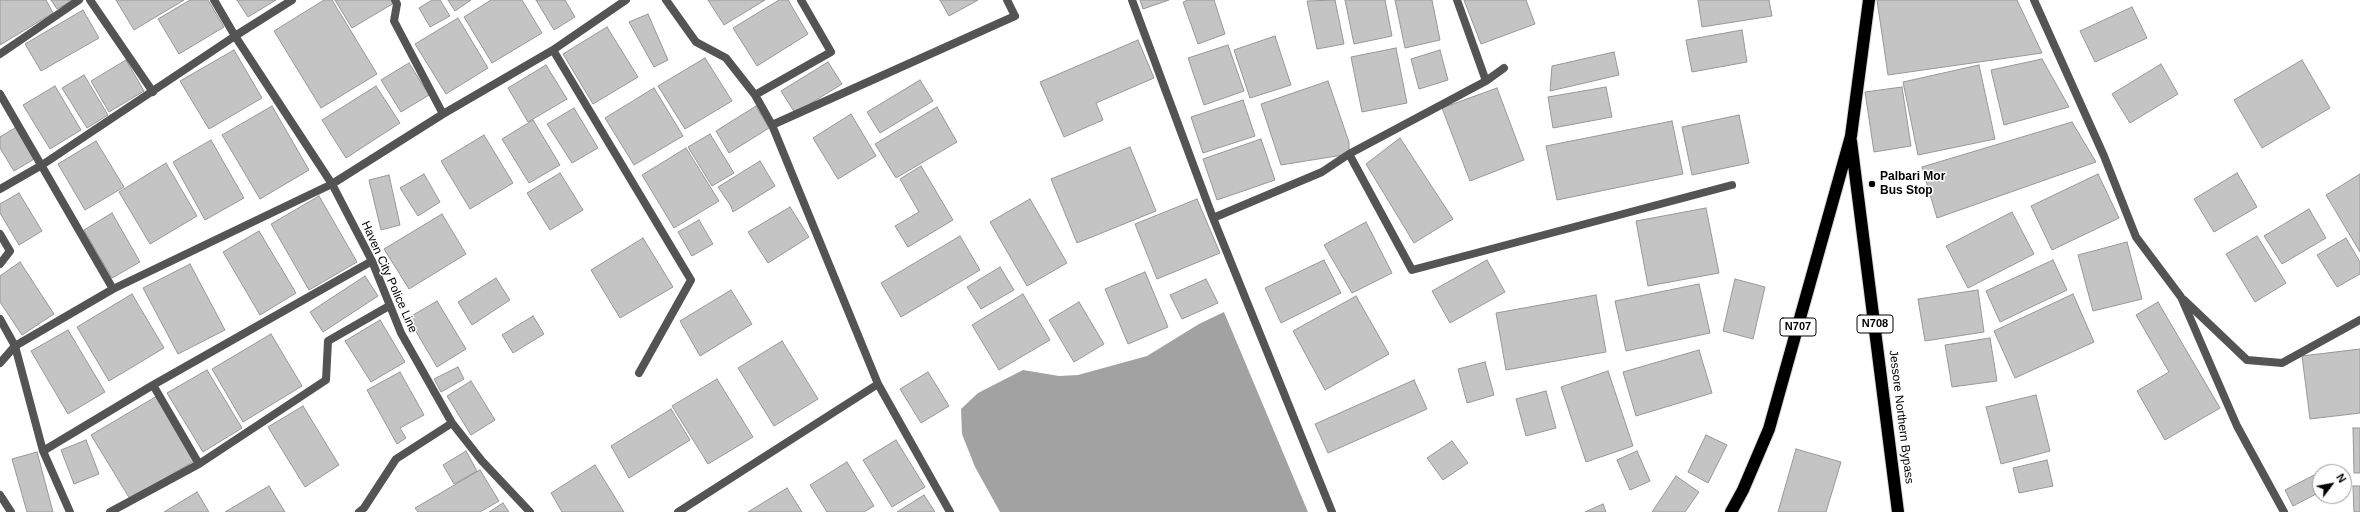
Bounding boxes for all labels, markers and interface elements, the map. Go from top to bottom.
place label: Palbari Mor Bus Stop [1880,170,1945,198]
marker: Palbari Mor Bus Stop [1867,179,1877,189]
street label: Haven City Police Line [358,219,420,335]
road number: N708 [1857,315,1893,333]
road number: N707 [1780,318,1816,336]
street label: Jessore Northern Bypass [1886,349,1916,485]
north arrow [2312,464,2352,504]
text: N [2334,472,2349,485]

